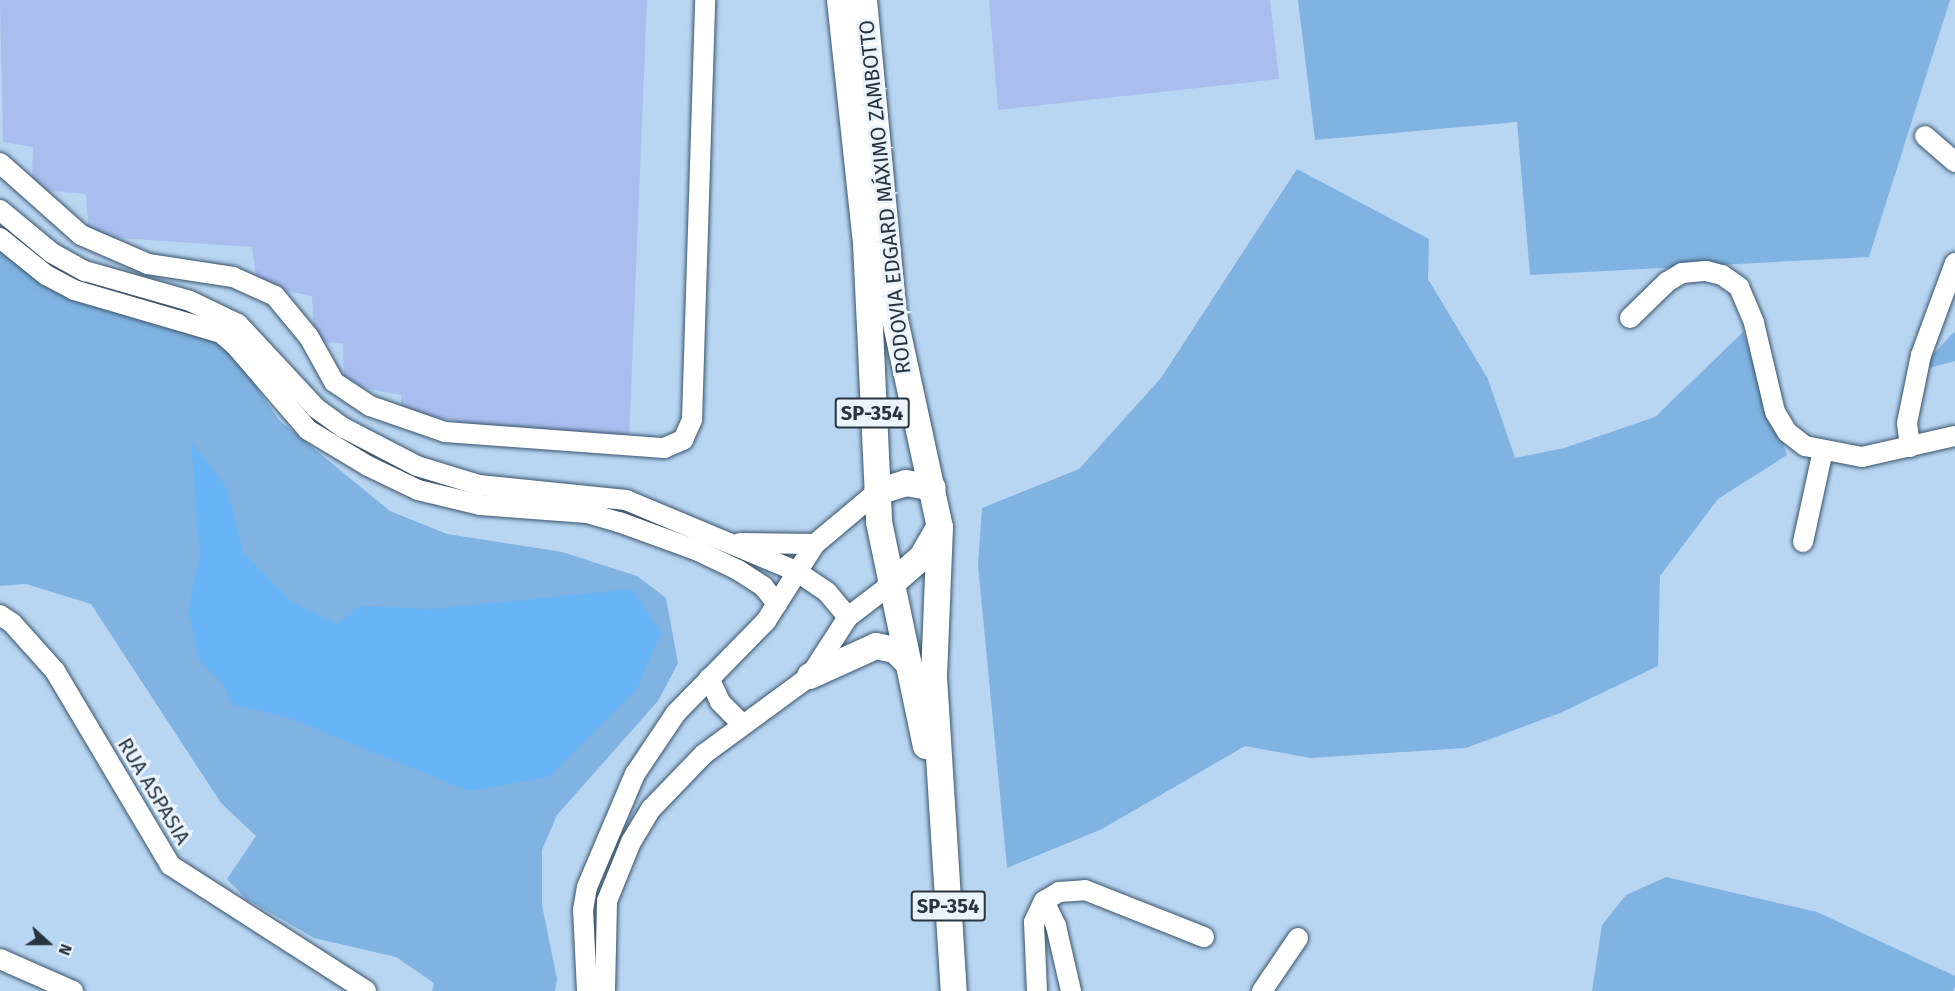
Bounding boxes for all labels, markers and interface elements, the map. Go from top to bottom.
street label: RODOVIA EDGARD MÁXIMO ZAMBOTTO [854,19,916,375]
road number: SP-354 [834,396,910,430]
street label: RUA ASPASIA [112,733,196,849]
road number: SP-354 [910,889,986,923]
north arrow [18,913,78,973]
text: N [55,941,76,958]

